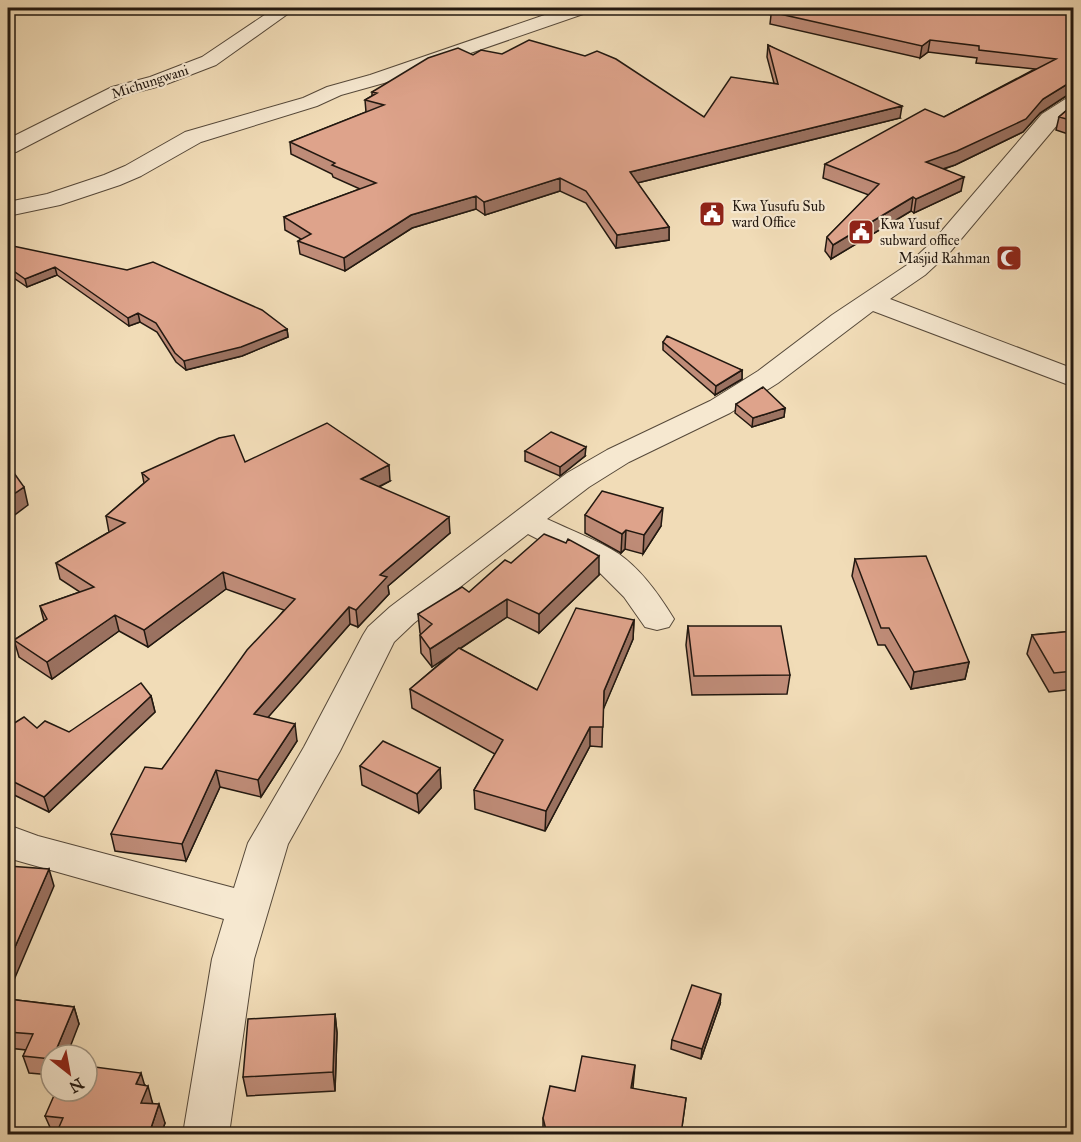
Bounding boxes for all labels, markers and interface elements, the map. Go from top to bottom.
street label: Michungwani [109,62,191,102]
place label: Kwa Yusufu Sub ward Office [732,198,825,231]
public building icon: Kwa Yusufu Sub ward Office [697,199,727,229]
place label: Kwa Yusuf subward office [880,216,960,249]
public building icon: Kwa Yusuf subward office [846,217,876,247]
mosque icon: Masjid Rahman [994,243,1024,273]
place label: Masjid Rahman [899,250,990,267]
north arrow [39,1043,99,1103]
text: N [65,1074,87,1097]

